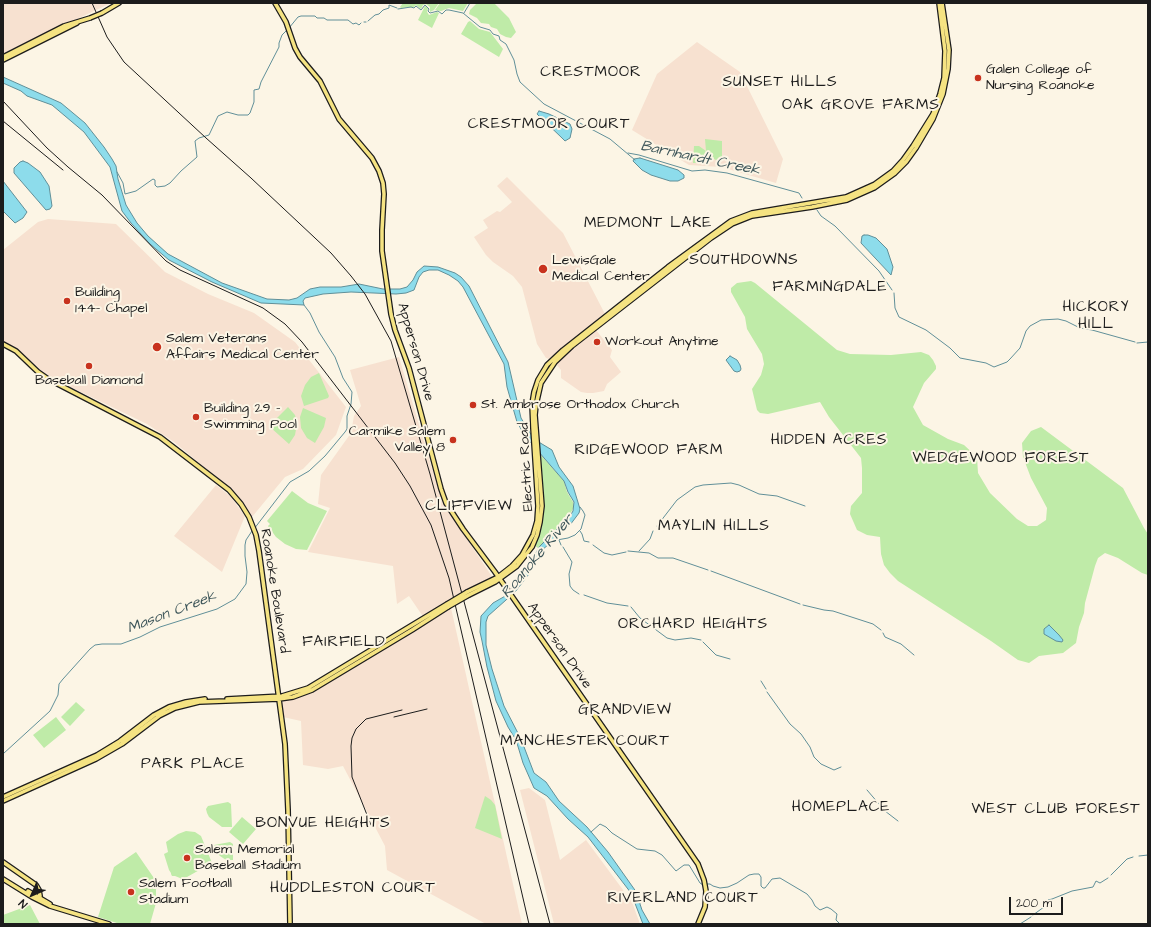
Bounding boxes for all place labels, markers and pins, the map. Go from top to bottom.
place label: Galen College of Nursing Roanoke [986,62,1095,94]
marker: Galen College of Nursing Roanoke [973,73,983,83]
place label: LewisGale Medical Center [552,253,650,286]
marker: LewisGale Medical Center [537,263,549,275]
place label: Building 144- Chapel [75,285,147,318]
marker: Building 144- Chapel [62,296,72,306]
place label: Salem Veterans Affairs Medical Center [166,331,319,364]
place label: Workout Anytime [605,334,719,350]
marker: Workout Anytime [592,337,602,347]
marker: Salem Veterans Affairs Medical Center [151,341,163,353]
marker: Baseball Diamond [84,361,94,371]
place label: Baseball Diamond [35,373,143,389]
place label: St. Ambrose Orthodox Church [481,397,679,413]
marker: St. Ambrose Orthodox Church [468,400,478,410]
place label: Building 29 - Swimming Pool [204,401,297,434]
marker: Building 29 - Swimming Pool [191,412,201,422]
place label: Carmike Salem Valley 8 [349,424,445,456]
marker: Carmike Salem Valley 8 [448,435,458,445]
place label: Salem Memorial Baseball Stadium [195,842,301,874]
marker: Salem Memorial Baseball Stadium [182,853,192,863]
place label: Salem Football Stadium [139,876,232,908]
marker: Salem Football Stadium [126,887,136,897]

